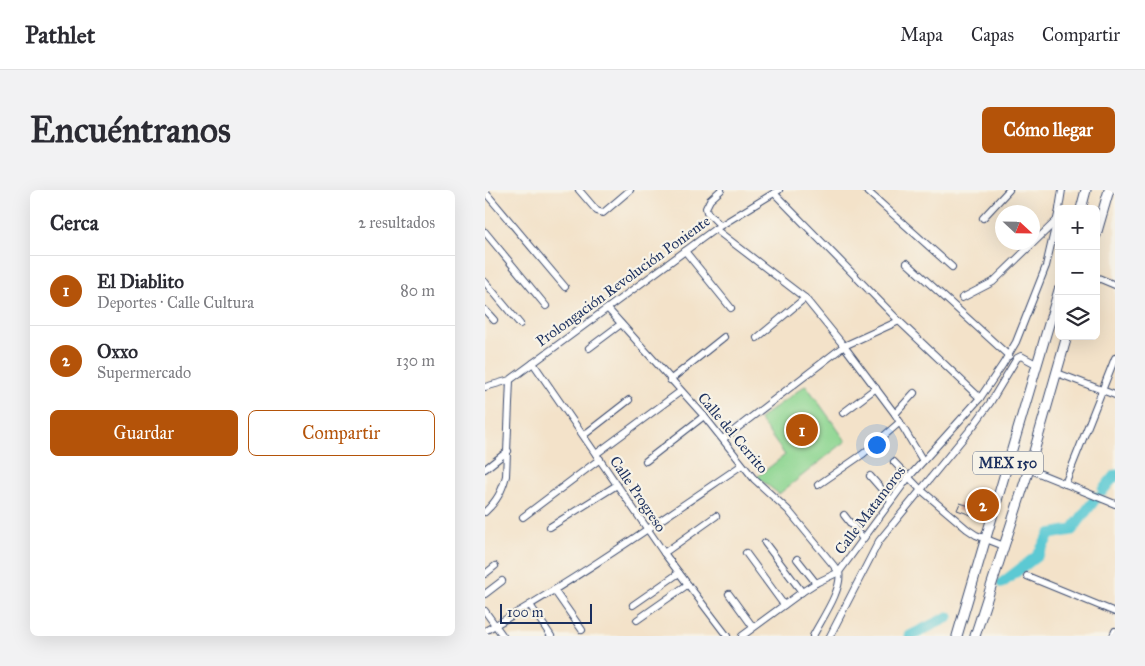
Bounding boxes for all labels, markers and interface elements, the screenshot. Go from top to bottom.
text: Pathlet [25,20,95,50]
text: Mapa [900,24,943,46]
text: Capas [971,24,1014,46]
text: Compartir [1042,24,1120,46]
button: Cómo llegar [982,107,1115,153]
text: Encuéntranos [30,109,231,152]
north arrow [995,205,1040,250]
map controls [1055,205,1100,340]
button: + [1055,205,1100,250]
text: Cerca [50,210,99,236]
street label: Prolongación Revolución Poniente [532,212,714,350]
text: 2 resultados [358,213,435,232]
button: − [1055,250,1100,295]
text: El Diablito [97,270,184,293]
text: 1 [63,281,69,300]
text: 80 m [400,281,435,300]
text: Deportes · Calle Cultura [97,293,254,312]
button: layers [1055,295,1100,340]
text: Oxxo [97,340,138,363]
text: 2 [62,351,70,370]
text: 130 m [396,351,435,370]
text: Supermercado [97,363,191,382]
street label: Calle del Cerrito [694,389,772,477]
button: Guardar [50,410,238,456]
button: Compartir [248,410,435,456]
pin: 1 [786,411,818,449]
your location [864,432,890,458]
road number: MEX 150 [973,452,1043,474]
street label: Calle Progreso [606,453,670,536]
street label: Calle Matamoros [831,462,909,558]
pin: 2 [967,486,999,524]
scale bar [500,601,593,624]
text: 100 m [507,604,544,621]

